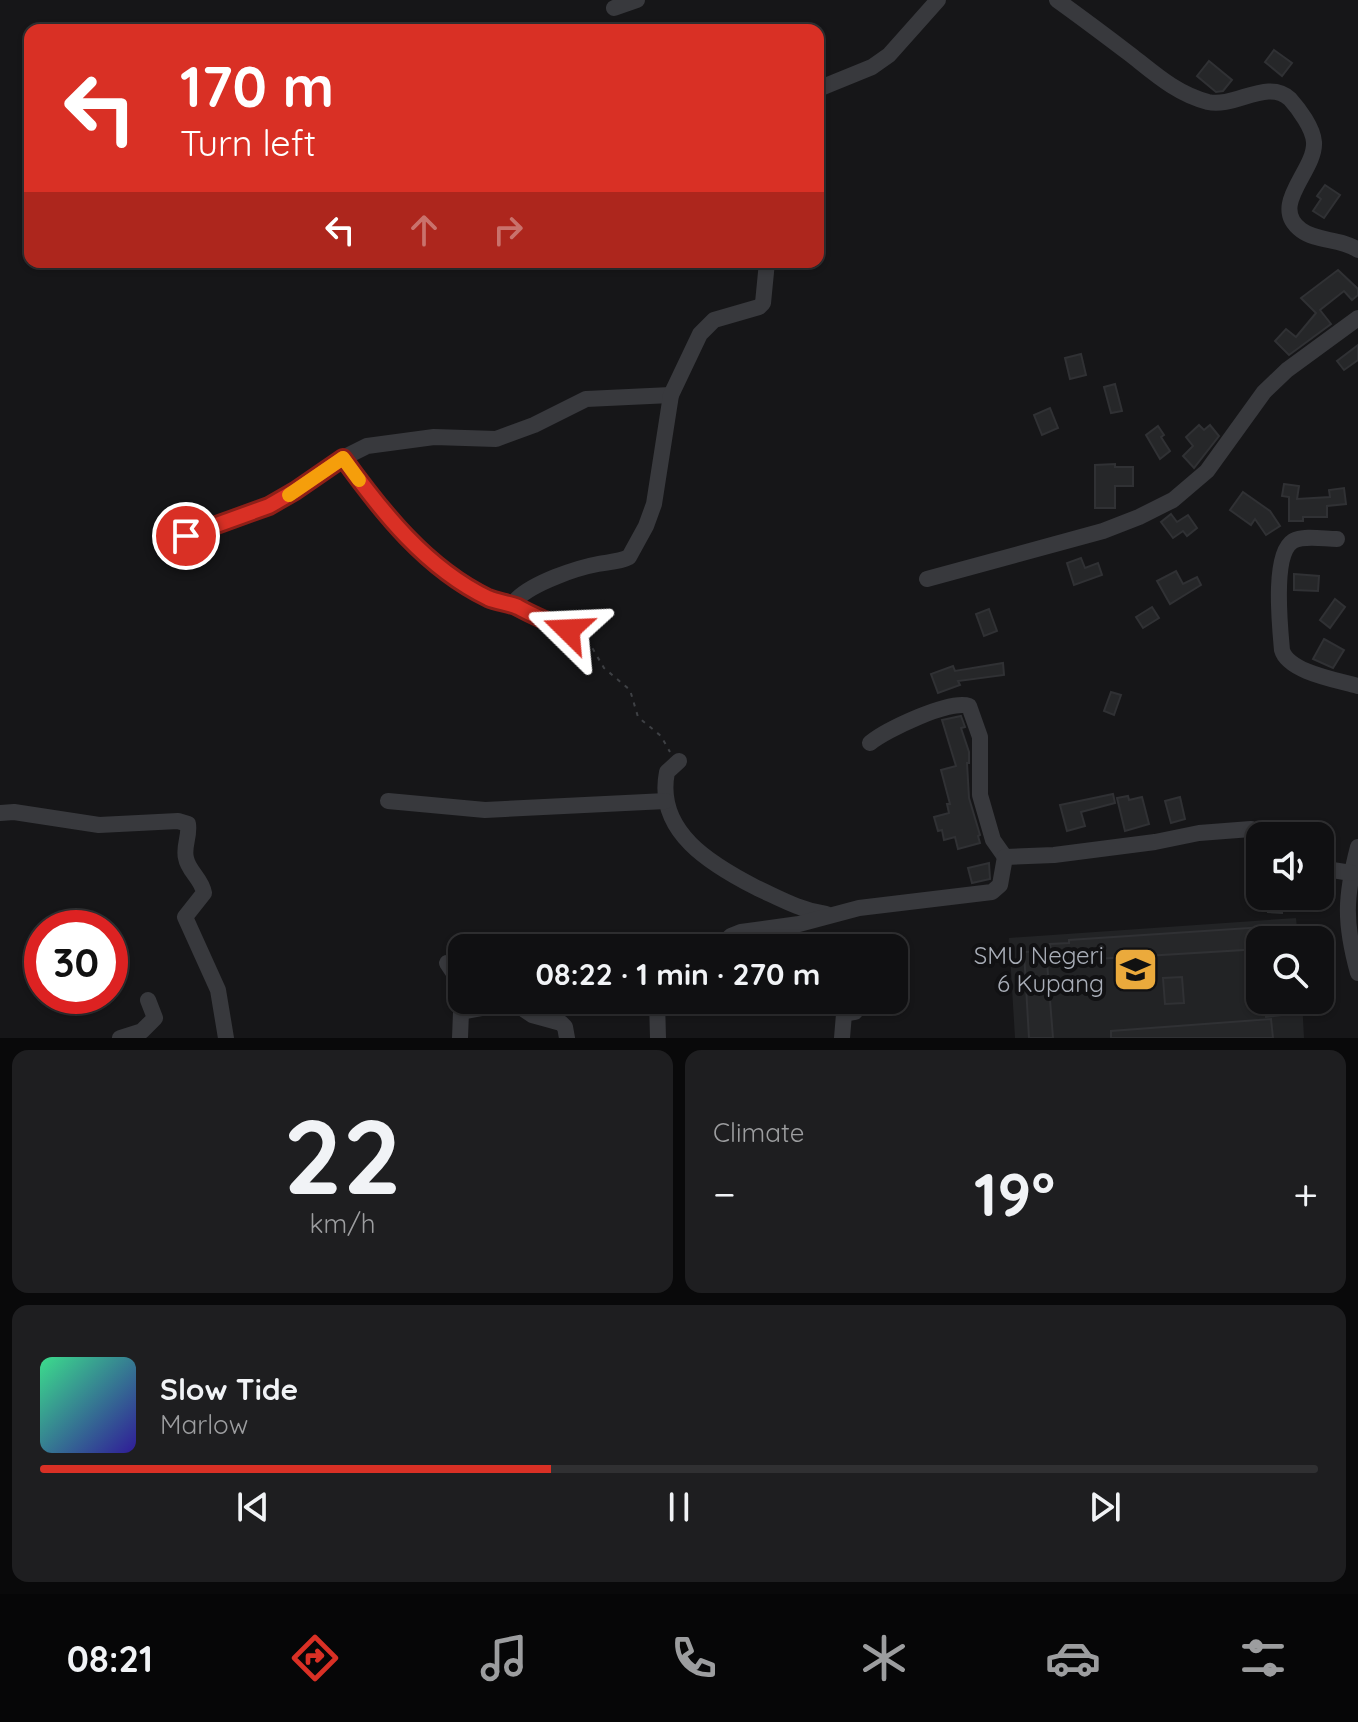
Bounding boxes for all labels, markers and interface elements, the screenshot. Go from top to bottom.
text: 170 m [180,51,334,121]
icon: left [48,56,152,160]
text: Turn left [180,120,316,165]
icon: left [318,208,362,252]
icon: ahead [402,208,446,252]
icon: right [486,208,530,252]
pin [152,502,220,570]
icon: arrive [164,514,208,558]
position arrow [526,588,610,672]
map controls [1246,822,1334,1014]
button: sound [1246,822,1334,910]
speed limit sign: 30 [24,910,128,1014]
button: search [1246,926,1334,1014]
place label: SMU Negeri 6 Kupang [974,940,1104,998]
school or university icon: SMU Negeri 6 Kupang [1111,946,1159,994]
text: 08:22 · 1 min · 270 m [536,955,820,993]
text: 22 [283,1090,402,1220]
text: Climate [713,1116,804,1149]
text: 19° [974,1156,1055,1231]
text: − [713,1166,736,1221]
text: + [1293,1166,1318,1221]
text: km/h [310,1207,375,1240]
text: Slow Tide [160,1370,298,1408]
text: Marlow [160,1408,248,1441]
icon: previous [231,1485,275,1529]
icon: pause [657,1485,701,1529]
icon: next [1083,1485,1127,1529]
icon: directions [287,1630,343,1686]
icon: music [476,1630,532,1686]
icon: phone [666,1630,722,1686]
icon: climate [856,1630,912,1686]
icon: car [1045,1630,1101,1686]
icon: filters [1235,1630,1291,1686]
text: 08:21 [67,1636,153,1681]

